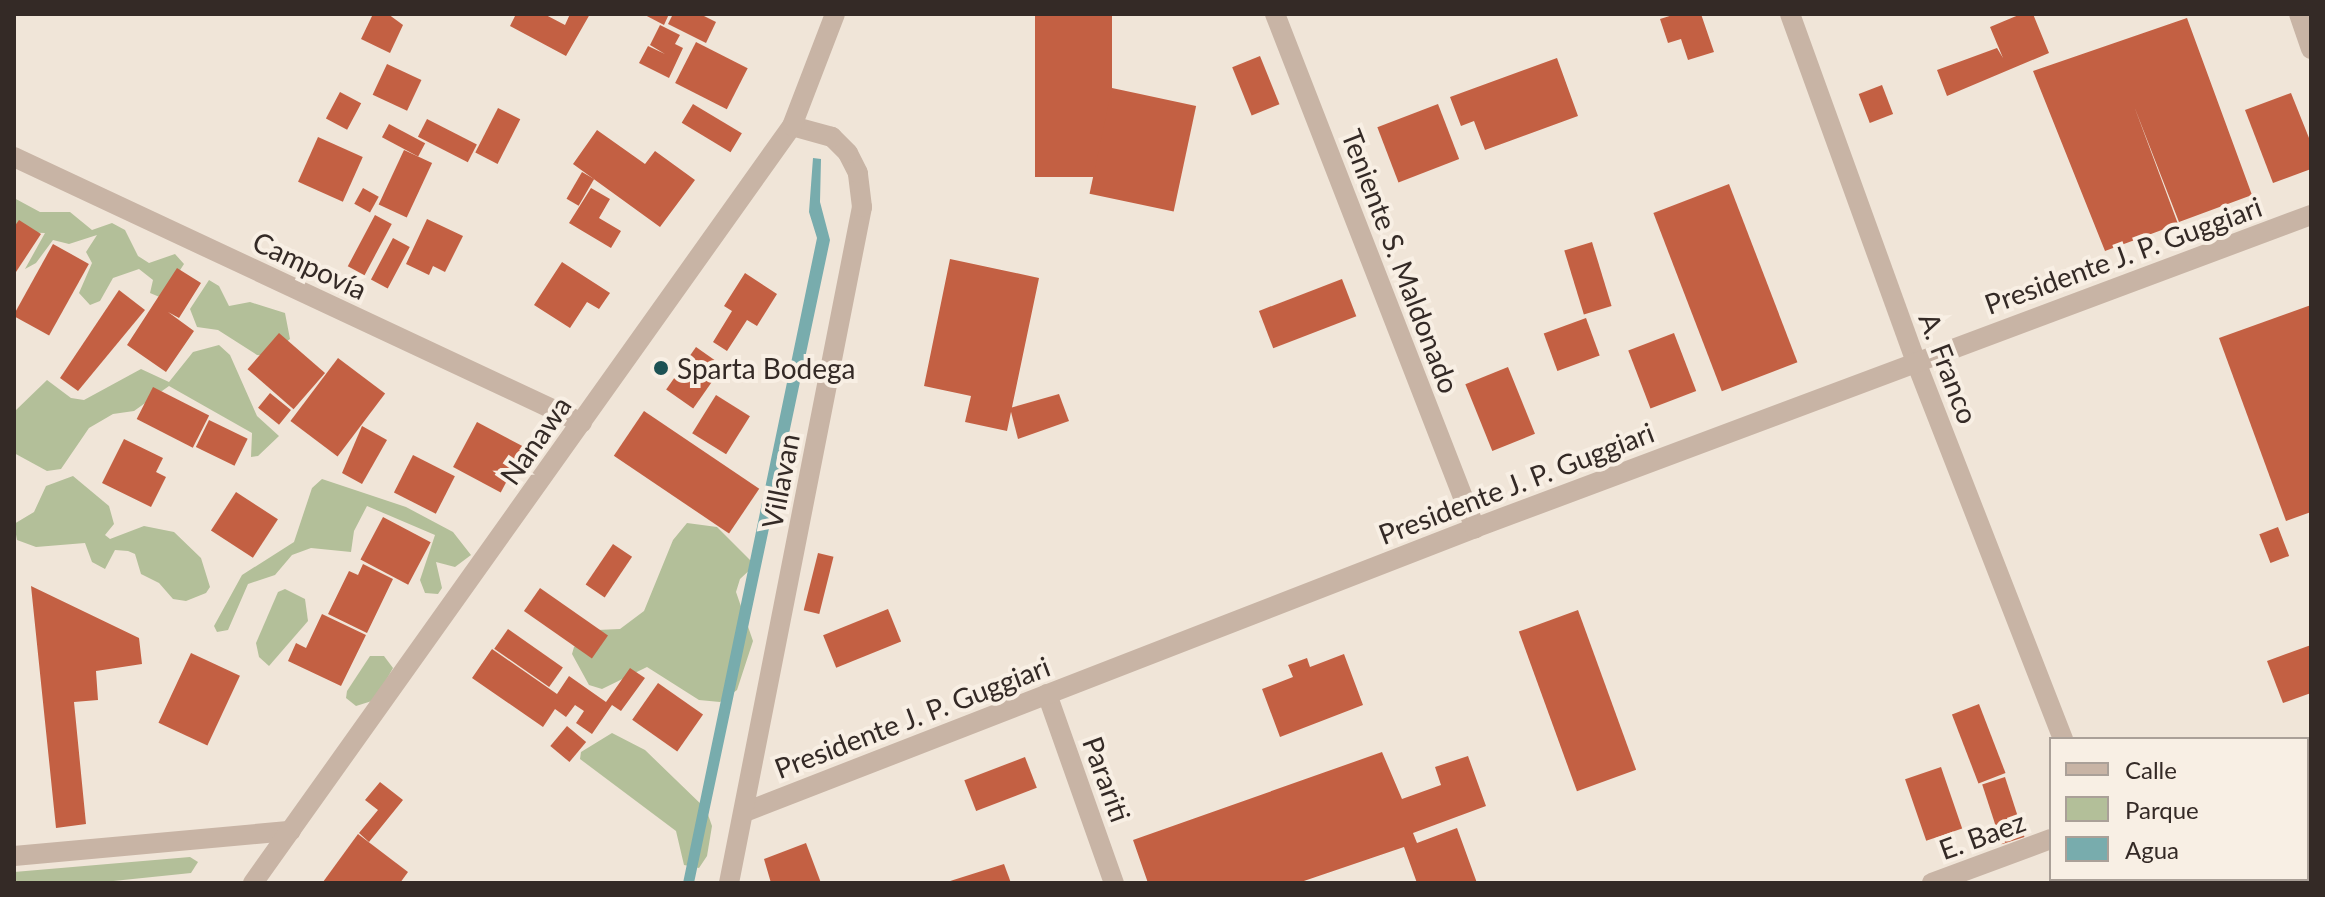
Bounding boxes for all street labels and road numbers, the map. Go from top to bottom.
street label: Teniente S. Maldonado [1335,124,1467,398]
street label: Presidente J. P. Guggiari [1980,189,2266,321]
street label: Campovía [248,224,372,306]
street label: A. Franco [1913,308,1985,428]
street label: Nanawa [493,389,577,491]
street label: Presidente J. P. Guggiari [1373,415,1659,551]
street label: Villavan [754,431,806,531]
street label: Presidente J. P. Guggiari [769,649,1055,785]
street label: Parariti [1076,732,1138,826]
street label: E. Baez [1934,804,2030,866]

